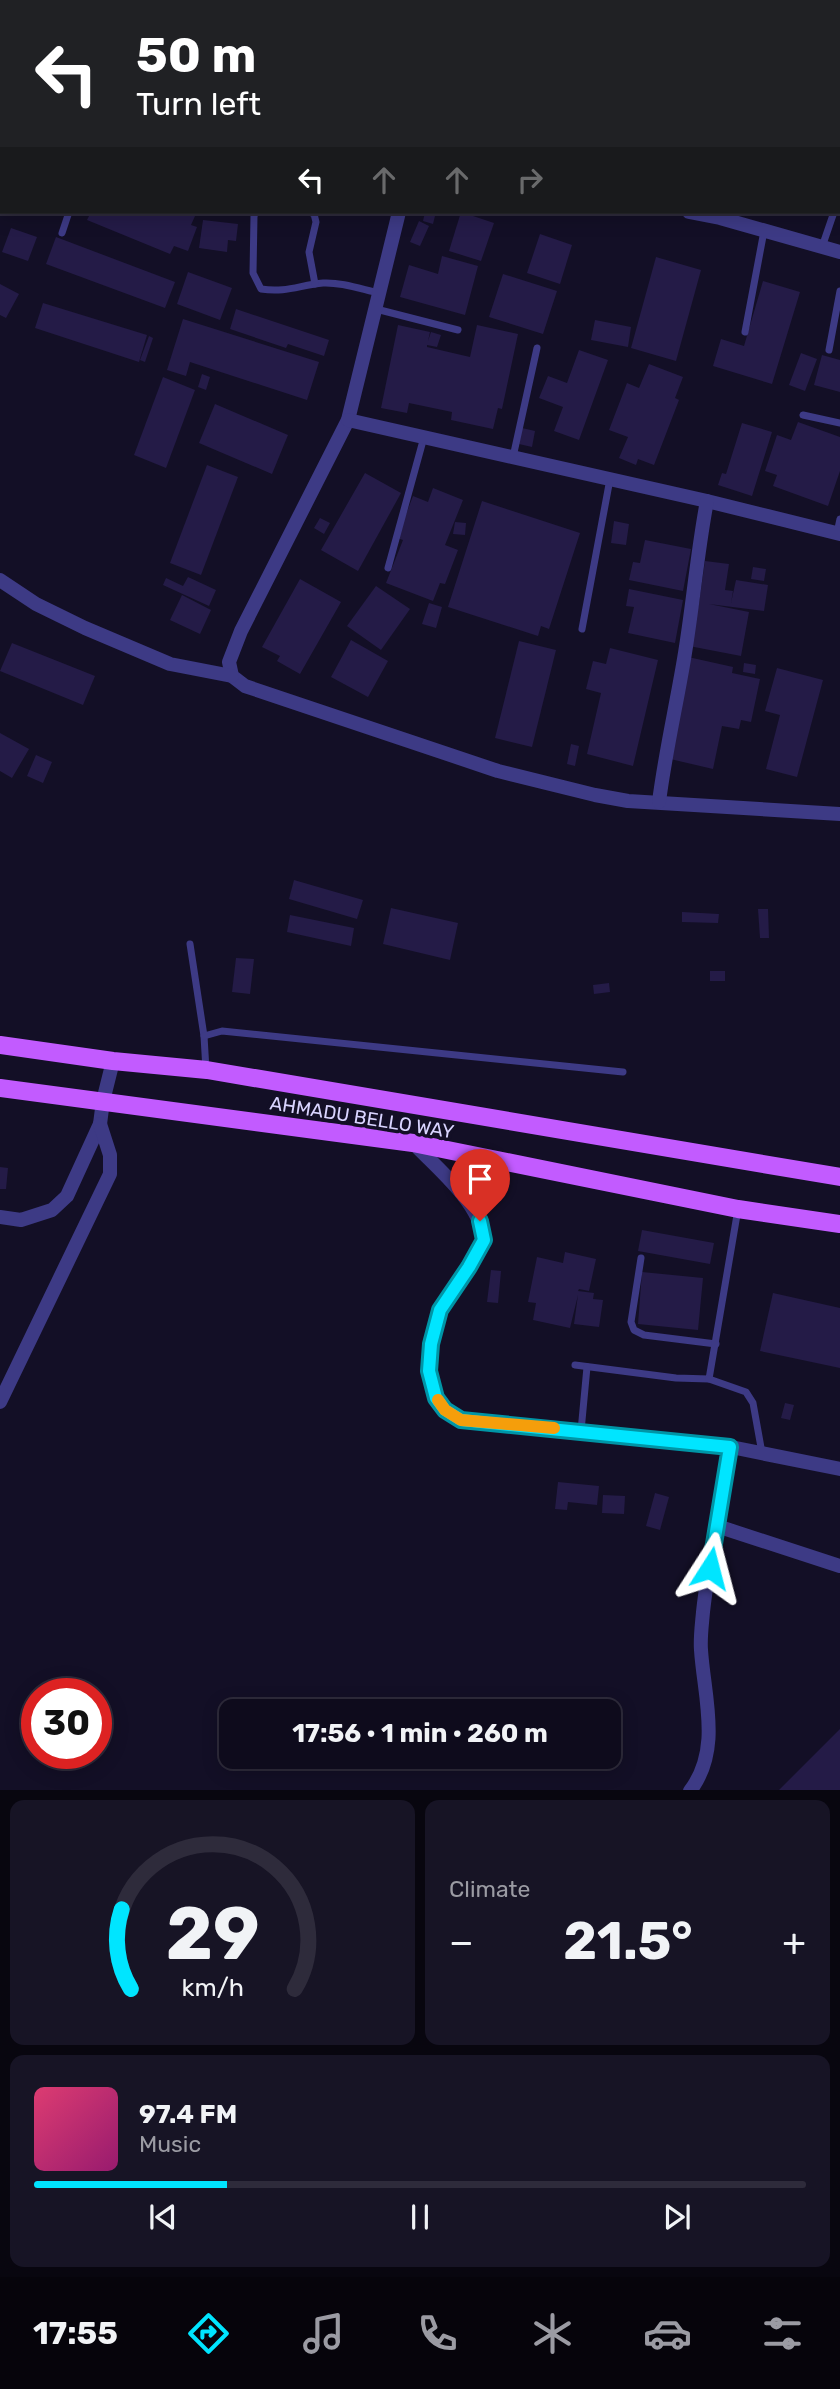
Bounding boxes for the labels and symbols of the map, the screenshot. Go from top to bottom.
street label: AHMADU BELLO WAY [268,1092,456,1143]
pin [450,1149,510,1221]
position arrow [673,1531,747,1605]
speed limit sign: 30 [21,1678,112,1769]

